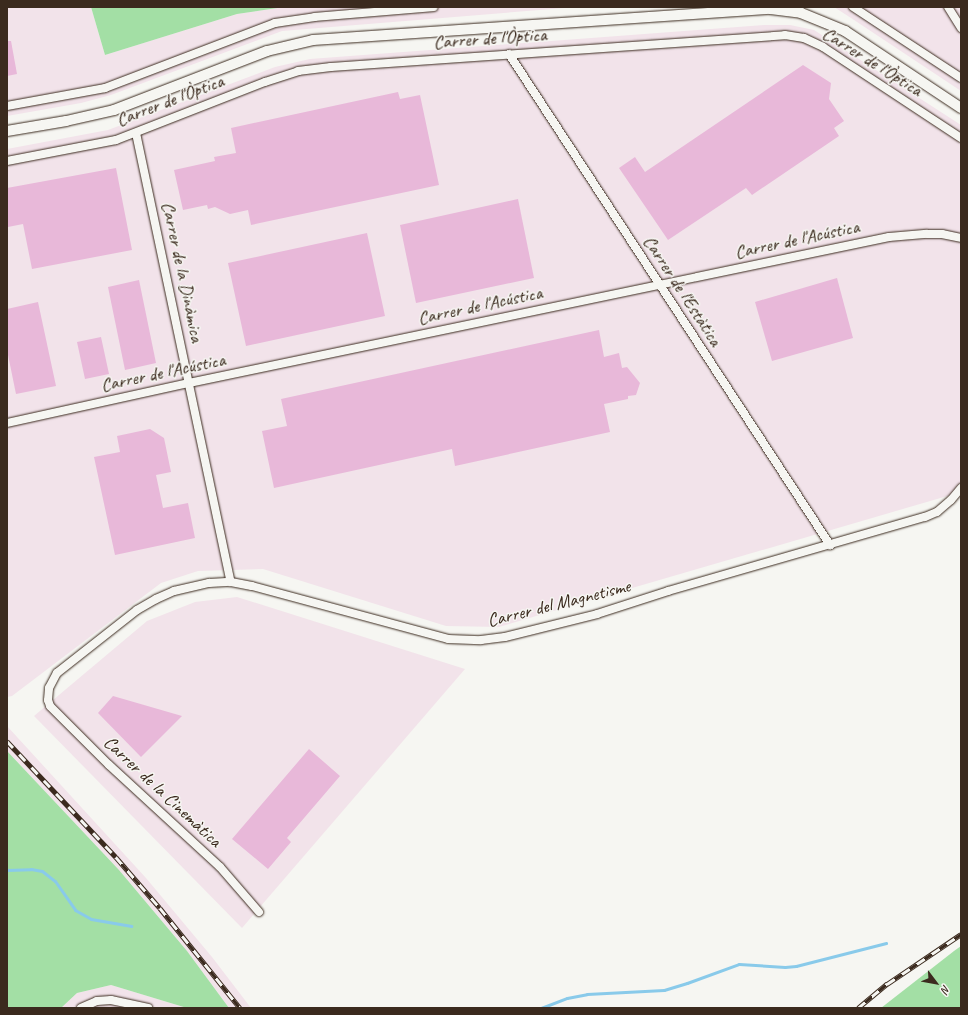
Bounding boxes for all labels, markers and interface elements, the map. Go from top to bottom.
street label: Carrer de l'Òptica [818,22,926,102]
street label: Carrer de l'Òptica [433,24,547,54]
street label: Carrer de l'Òptica [113,70,227,132]
street label: Carrer de la Dinàmica [156,200,208,344]
street label: Carrer de l'Acústica [733,216,861,264]
street label: Carrer de l'Estàtica [638,231,726,351]
street label: Carrer de l'Acústica [416,282,544,330]
street label: Carrer de l'Acústica [99,349,227,397]
street label: Carrer del Magnetisme [485,575,633,633]
street label: Carrer de la Cinemàtica [98,731,226,853]
north arrow [916,963,956,1003]
text: N [938,983,954,996]

